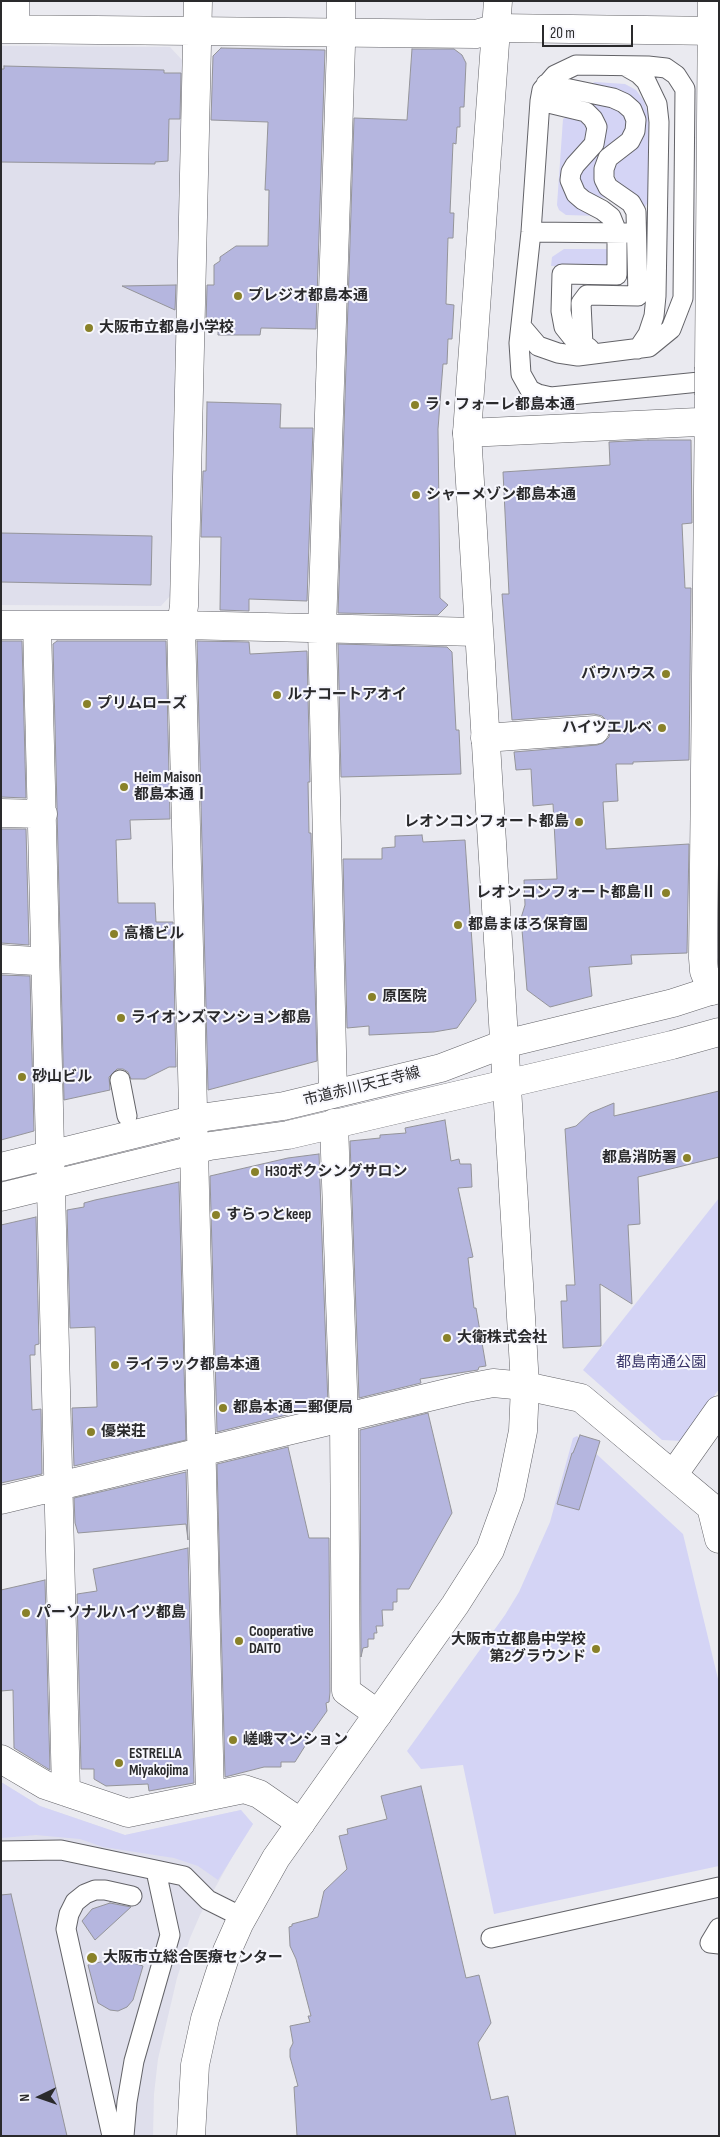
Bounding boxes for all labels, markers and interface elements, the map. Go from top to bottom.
scale bar [545,15,636,47]
text: 20 m [550,24,575,43]
place label: プレジオ都島本通 [248,287,368,305]
marker: プレジオ都島本通 [232,290,244,302]
place label: 大阪市立都島小学校 [99,319,234,337]
marker: 大阪市立都島小学校 [83,322,95,334]
place label: ラ・フォーレ都島本通 [425,396,575,414]
marker: ラ・フォーレ都島本通 [409,399,421,411]
place label: シャーメゾン都島本通 [426,486,576,504]
marker: シャーメゾン都島本通 [410,489,422,501]
place label: バウハウス [581,665,656,683]
marker: バウハウス [660,668,672,680]
place label: ルナコートアオイ [287,686,407,704]
marker: ルナコートアオイ [271,689,283,701]
place label: プリムローズ [97,695,187,713]
marker: プリムローズ [81,698,93,710]
place label: ハイツエルベ [562,719,652,737]
marker: ハイツエルベ [656,722,668,734]
place label: Heim Maison 都島本通Ⅰ [134,769,209,804]
marker: Heim Maison 都島本通Ⅰ [118,781,130,793]
place label: レオンコンフォート都島 [404,813,569,831]
marker: レオンコンフォート都島 [573,816,585,828]
place label: レオンコンフォート都島Ⅱ [476,884,656,902]
marker: レオンコンフォート都島Ⅱ [660,887,672,899]
place label: 都島まほろ保育園 [468,916,588,934]
marker: 都島まほろ保育園 [452,919,464,931]
place label: 高橋ビル [124,925,184,943]
marker: 高橋ビル [108,928,120,940]
place label: 原医院 [382,988,427,1006]
marker: 原医院 [366,991,378,1003]
place label: ライオンズマンション都島 [131,1009,311,1027]
marker: ライオンズマンション都島 [115,1012,127,1024]
street label: 市道赤川天王寺線 [302,1064,422,1110]
place label: 砂山ビル [32,1068,92,1086]
marker: 砂山ビル [16,1071,28,1083]
place label: 都島消防署 [602,1149,677,1167]
marker: 都島消防署 [681,1152,693,1164]
place label: H3Oボクシングサロン [265,1163,408,1181]
marker: H3Oボクシングサロン [249,1166,261,1178]
place label: すらっとkeep [226,1206,311,1224]
marker: すらっとkeep [210,1209,222,1221]
place label: 大衛株式会社 [457,1329,547,1347]
marker: 大衛株式会社 [441,1332,453,1344]
park label: 都島南通公園 [616,1354,706,1372]
place label: ライラック都島本通 [125,1356,260,1374]
marker: ライラック都島本通 [109,1359,121,1371]
place label: 都島本通二郵便局 [233,1399,353,1417]
marker: 都島本通二郵便局 [217,1402,229,1414]
place label: 優栄荘 [101,1423,146,1441]
marker: 優栄荘 [85,1426,97,1438]
place label: パーソナルハイツ都島 [36,1604,186,1622]
marker: パーソナルハイツ都島 [20,1607,32,1619]
place label: Cooperative DAITO [249,1623,314,1658]
place label: 大阪市立都島中学校 第2グラウンド [451,1631,586,1666]
marker: Cooperative DAITO [233,1635,245,1647]
marker: 大阪市立都島中学校 第2グラウンド [590,1643,602,1655]
place label: 嵯峨マンション [243,1731,348,1749]
marker: 嵯峨マンション [227,1734,239,1746]
place label: ESTRELLA Miyakojima [129,1745,188,1780]
marker: ESTRELLA Miyakojima [113,1757,125,1769]
place label: 大阪市立総合医療センター [103,1949,283,1967]
marker: 大阪市立総合医療センター [85,1951,99,1965]
north arrow [15,2072,65,2122]
text: N [16,2094,33,2102]

